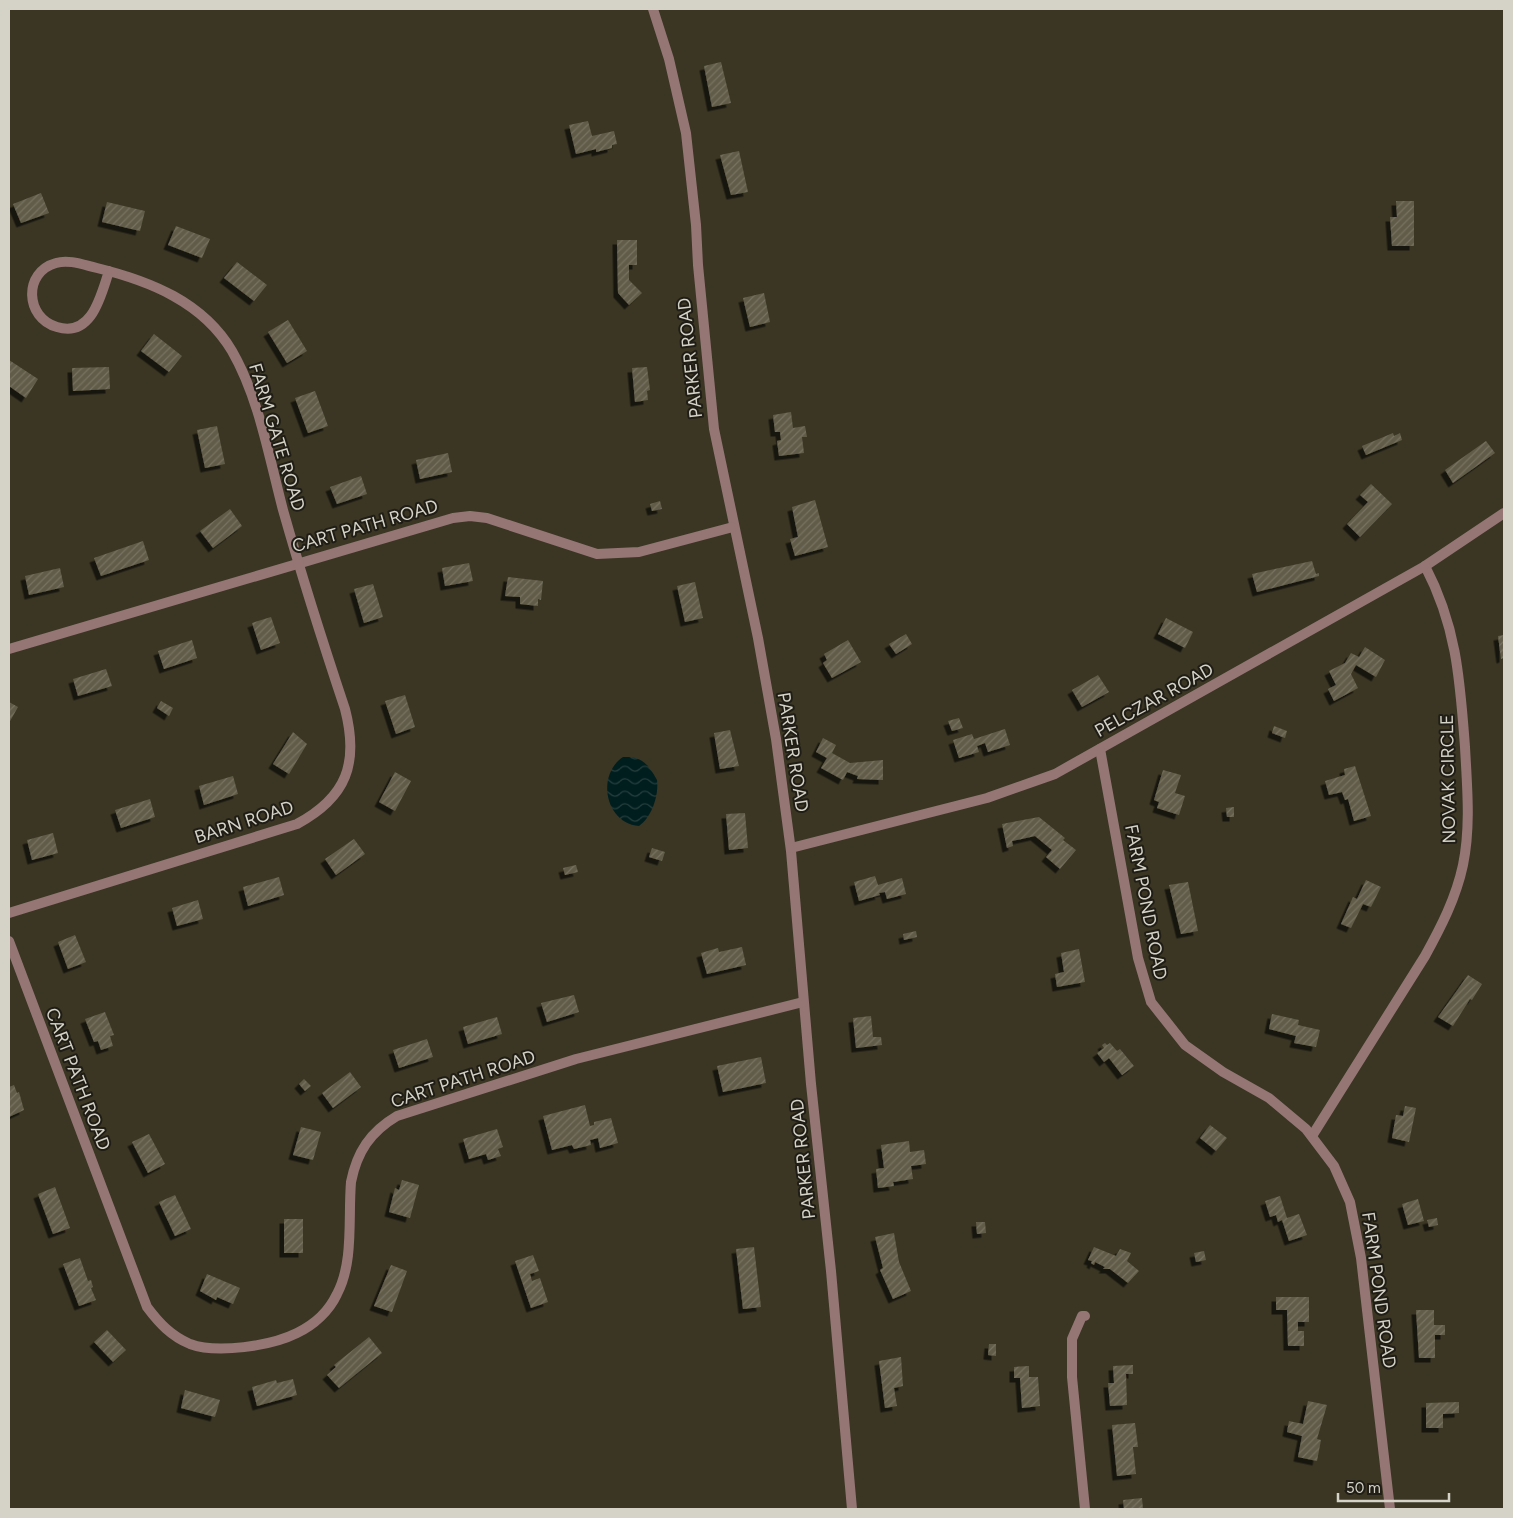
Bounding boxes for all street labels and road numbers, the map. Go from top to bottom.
street label: PARKER ROAD [673,297,707,419]
street label: FARM GATE ROAD [244,360,310,514]
street label: CART PATH ROAD [289,495,441,557]
street label: PELCZAR ROAD [1091,658,1217,742]
street label: PARKER ROAD [773,691,813,813]
street label: NOVAK CIRCLE [1436,714,1460,844]
street label: BARN ROAD [192,796,296,848]
street label: FARM POND ROAD [1120,822,1172,982]
street label: CART PATH ROAD [41,1005,115,1153]
street label: CART PATH ROAD [388,1045,538,1113]
street label: PARKER ROAD [786,1098,820,1220]
street label: FARM POND ROAD [1357,1210,1401,1370]

